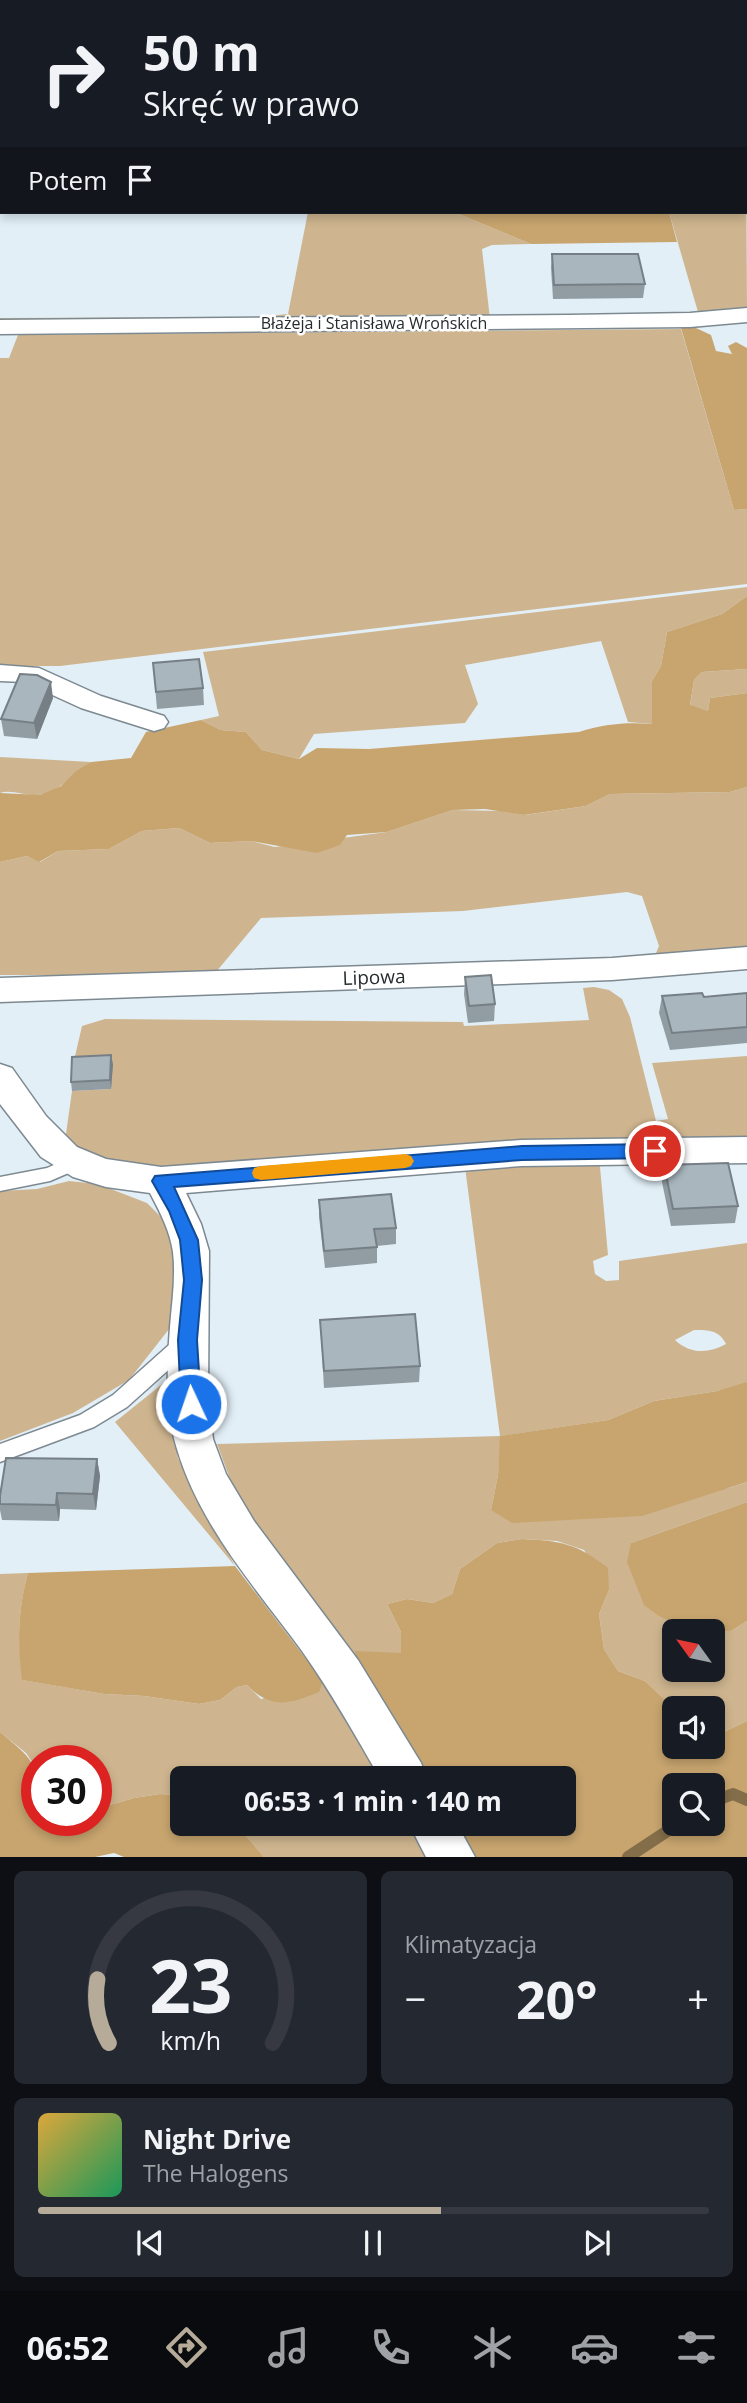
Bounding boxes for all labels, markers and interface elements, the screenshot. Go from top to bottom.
text: 50 m [143,19,260,85]
icon: right [28,28,119,119]
text: Skręć w prawo [143,82,360,125]
icon: arrive [121,161,159,199]
text: Potem [28,162,107,198]
street label: Błażeja i Stanisława Wrońskich [261,312,487,334]
street label: Lipowa [342,963,406,991]
pin [625,1121,685,1181]
icon: arrive [636,1132,674,1170]
position arrow [154,1367,228,1441]
north arrow [662,1619,724,1682]
map controls [662,1619,725,1836]
button: sound [662,1696,725,1759]
speed limit sign: 30 [21,1745,112,1836]
button: search [662,1773,725,1836]
text: 06:53 · 1 min · 140 m [244,1783,502,1819]
text: Klimatyzacja [405,1928,537,1960]
text: 23 [149,1936,232,2035]
text: 20° [516,1963,598,2034]
text: − [405,1972,426,2024]
text: + [687,1972,709,2024]
text: km/h [160,2023,221,2057]
text: Night Drive [143,2121,291,2157]
text: The Halogens [143,2157,289,2189]
icon: previous [131,2224,169,2262]
icon: pause [354,2224,392,2262]
icon: next [578,2224,616,2262]
icon: directions [162,2323,211,2372]
icon: music [264,2323,313,2372]
icon: phone [366,2323,415,2372]
icon: climate [468,2323,517,2372]
icon: car [570,2323,619,2372]
icon: filters [672,2323,721,2372]
text: 06:52 [26,2326,109,2369]

